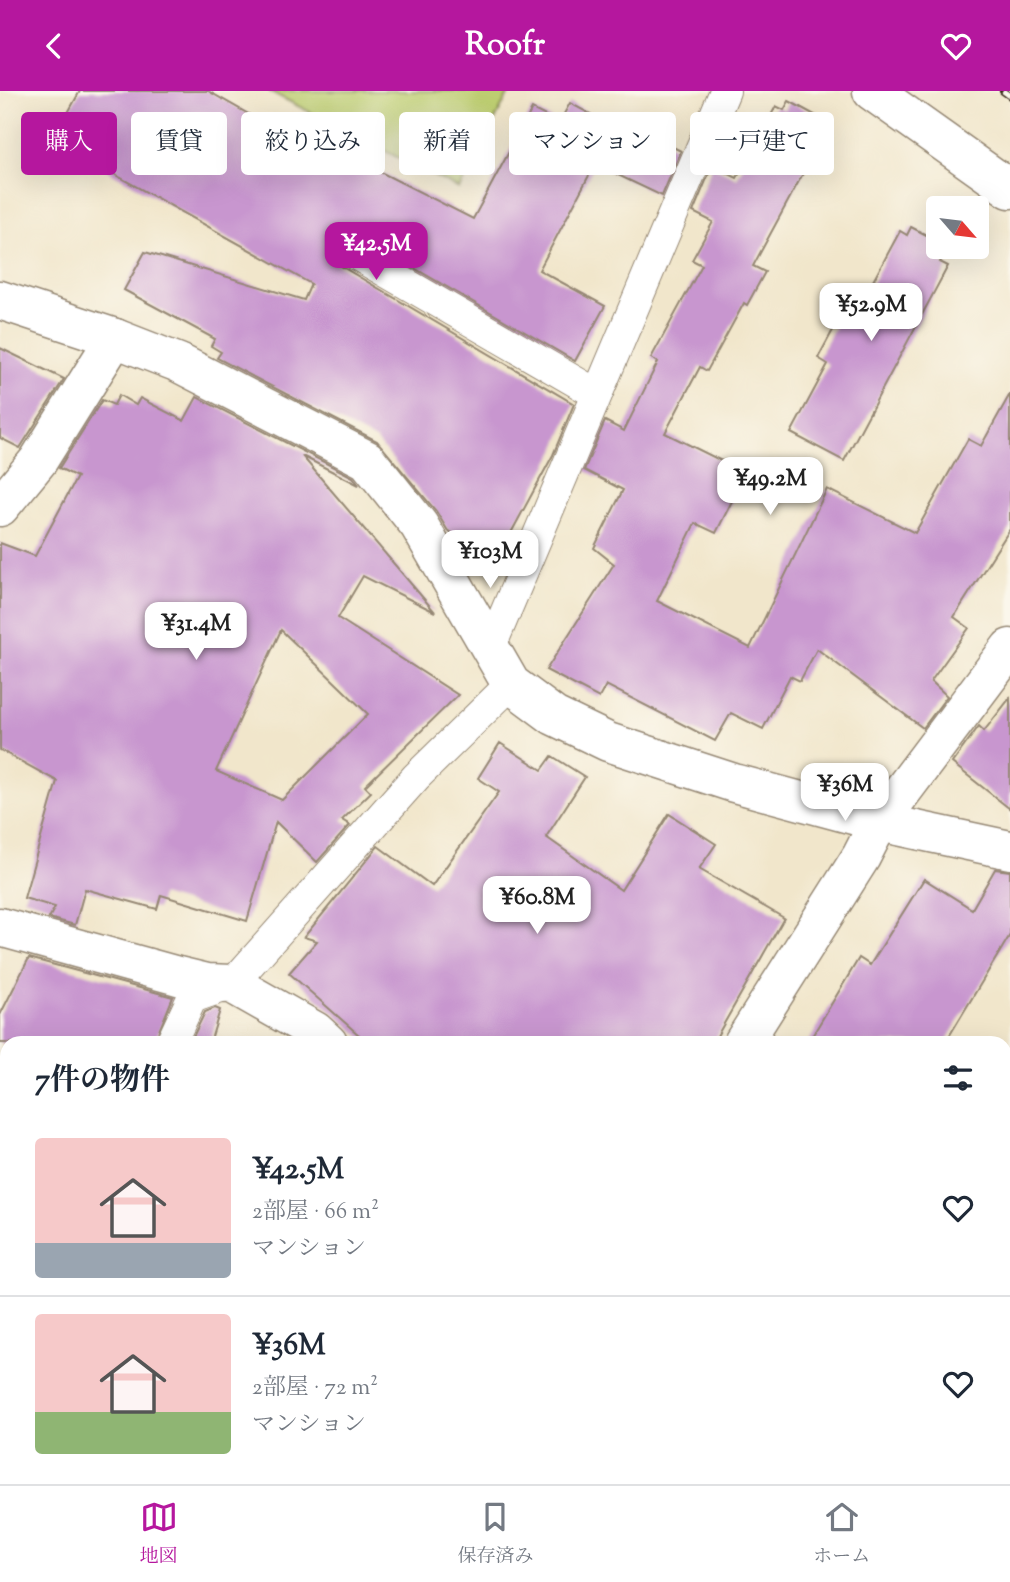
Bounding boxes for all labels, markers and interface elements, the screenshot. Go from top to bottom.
text: Roofr [465,23,545,69]
icon: back [35,27,73,65]
icon: heart [937,27,975,65]
chip: 購入 [21,112,117,175]
chip: 賃貸 [131,112,227,175]
chip: 絞り込み [241,112,385,175]
chip: 新着 [399,112,495,175]
chip: マンション [509,112,676,175]
chip: 一戸建て [690,112,834,175]
north arrow [926,196,989,259]
map controls [926,196,989,259]
pin: ¥42.5M [319,223,433,282]
text: ¥42.5M [341,228,411,261]
pin: ¥52.9M [814,283,928,343]
text: ¥52.9M [835,289,907,322]
pin: ¥49.2M [713,457,827,517]
text: ¥49.2M [733,463,807,496]
pin: ¥103M [441,531,539,590]
text: ¥103M [458,536,523,569]
pin: ¥31.4M [139,603,253,662]
text: ¥31.4M [161,608,231,641]
pin: ¥36M [804,763,886,823]
text: ¥36M [817,769,873,802]
pin: ¥60.8M [480,877,594,936]
text: ¥60.8M [499,882,575,915]
icon: filters [939,1059,977,1097]
text: 7件の物件 [35,1060,170,1103]
text: ¥42.5M [252,1149,344,1192]
icon: home [91,1166,175,1250]
icon: heart [939,1189,977,1227]
text: 2部屋 · 66 m² [252,1196,379,1229]
text: マンション [252,1233,366,1266]
text: ¥36M [252,1325,326,1368]
icon: home [91,1342,175,1426]
icon: heart [939,1365,977,1403]
text: 2部屋 · 72 m² [252,1372,378,1405]
text: マンション [252,1409,366,1442]
tab: 地図 [140,1498,178,1571]
tab: 保存済み [457,1498,533,1571]
tab: ホーム [813,1498,870,1571]

